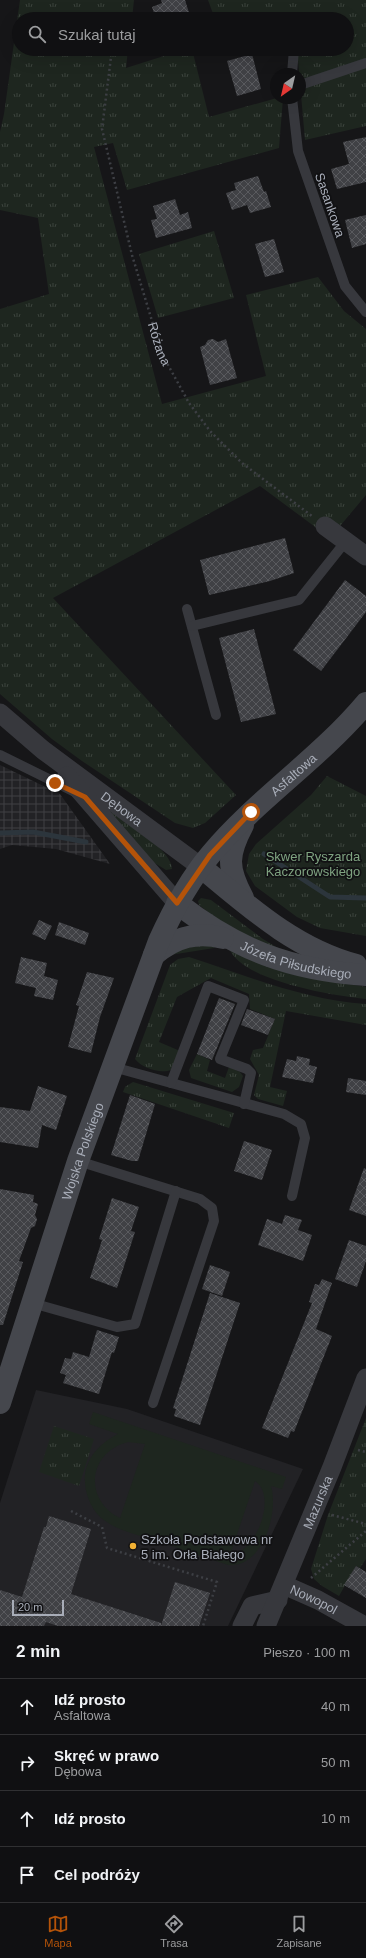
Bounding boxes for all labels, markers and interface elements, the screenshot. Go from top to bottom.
search box [12,12,354,56]
icon: search [26,23,48,45]
text: Szukaj tutaj [58,26,136,43]
north arrow [270,68,306,104]
street label: Sasankowa [312,171,348,240]
street label: Różana [145,320,175,369]
street label: Asfaltowa [267,749,320,799]
route end [46,774,64,792]
street label: Dębowa [98,788,146,829]
route start [242,803,260,821]
park label: Skwer Ryszarda Kaczorowskiego [266,849,361,879]
street label: Józefa Piłsudskiego [238,937,352,981]
street label: Wojska Polskiego [58,1100,106,1202]
street label: Mazurska [300,1473,335,1531]
place label: Szkoła Podstawowa nr 5 im. Orła Białego [141,1532,273,1562]
marker: Szkoła Podstawowa nr 5 im. Orła Białego [128,1541,138,1551]
street label: Nowopol [288,1581,340,1617]
scale bar [12,1598,64,1617]
text: 20 m [18,1601,42,1613]
text: 2 min [16,1642,60,1661]
text: Pieszo · 100 m [263,1645,350,1660]
text: Idź prosto [54,1691,126,1708]
icon: ahead [16,1696,38,1718]
text: 40 m [321,1699,350,1714]
text: Asfaltowa [54,1708,110,1723]
text: Skręć w prawo [54,1747,159,1764]
icon: right [16,1752,38,1774]
text: 50 m [321,1755,350,1770]
text: Dębowa [54,1764,102,1779]
icon: ahead [16,1808,38,1830]
text: Idź prosto [54,1810,126,1827]
text: 10 m [321,1811,350,1826]
icon: arrive [16,1864,38,1886]
text: Cel podróży [54,1866,140,1883]
tab: Mapa [44,1913,72,1949]
tab: Trasa [160,1913,188,1949]
tab: Zapisane [276,1913,322,1949]

